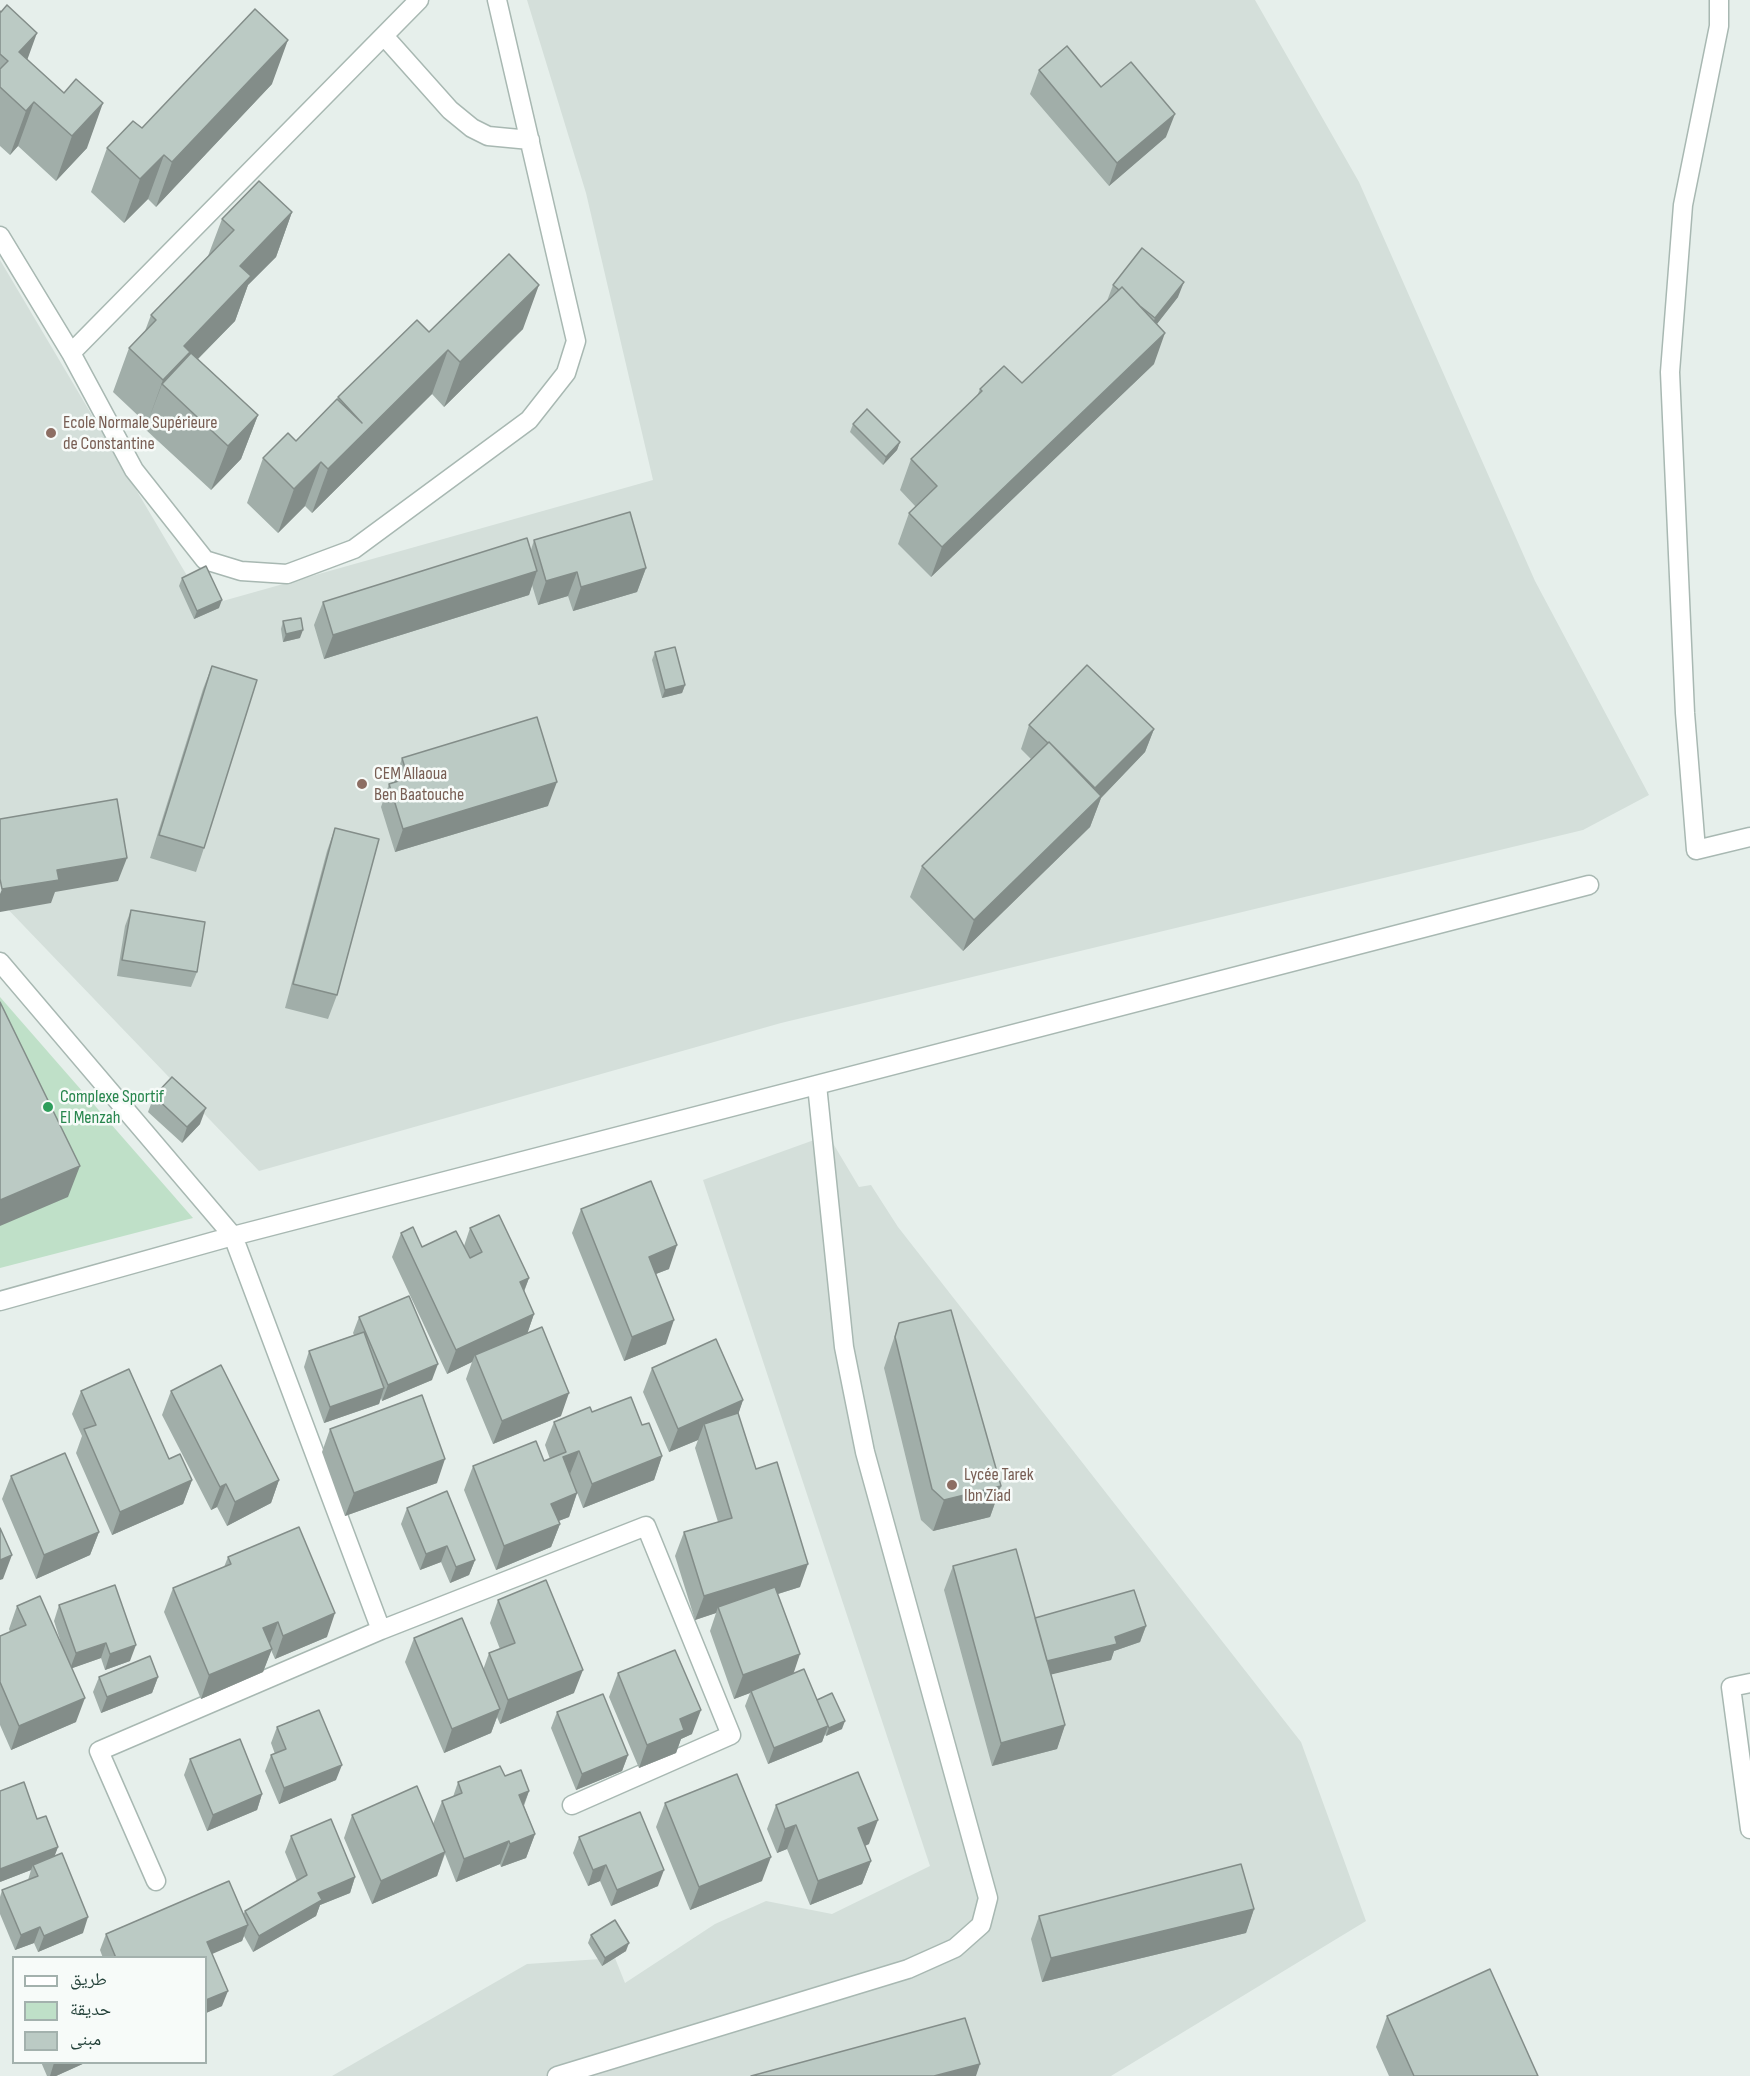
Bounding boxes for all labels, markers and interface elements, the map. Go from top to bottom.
place label: Ecole Normale Supérieure de Constantine [63,412,217,454]
marker: Ecole Normale Supérieure de Constantine [44,426,58,440]
place label: CEM Allaoua Ben Baatouche [374,763,464,806]
marker: CEM Allaoua Ben Baatouche [355,777,369,791]
place label: Complexe Sportif El Menzah [60,1086,164,1128]
marker: Complexe Sportif El Menzah [41,1100,55,1114]
place label: Lycée Tarek Ibn Ziad [964,1464,1034,1506]
marker: Lycée Tarek Ibn Ziad [945,1478,959,1492]
legend [12,1956,207,2064]
text: طريق [70,1969,107,1990]
text: حديقة [70,1999,111,2020]
text: مبنى [70,2029,101,2050]

